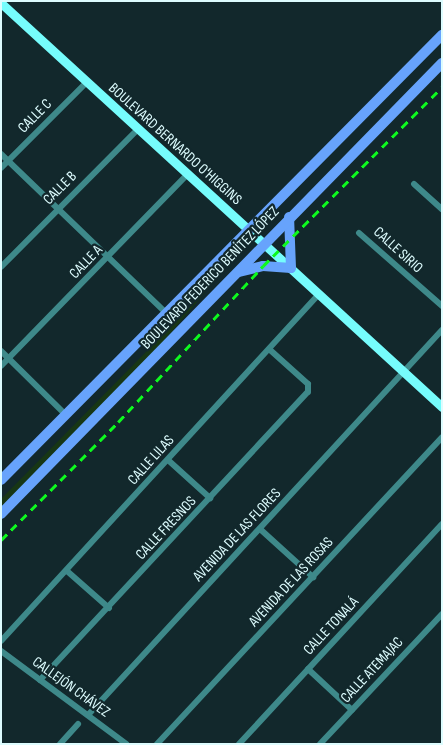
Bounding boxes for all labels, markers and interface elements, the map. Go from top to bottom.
street label: BOULEVARD BERNARDO O'HIGGINS [105,79,245,209]
street label: CALLE C [14,95,56,137]
street label: CALLE B [39,167,81,209]
street label: BOULEVARD FEDERICO BENÍTEZ LÓPEZ [137,203,283,353]
street label: CALLE SIRIO [370,223,426,277]
street label: CALLE A [66,241,106,283]
street label: CALLE LILAS [124,431,178,489]
street label: AVENIDA DE LAS FLORES [189,485,285,585]
street label: CALLE FRESNOS [132,493,200,563]
street label: AVENIDA DE LAS ROSAS [245,534,337,630]
street label: CALLE TONALÁ [300,593,362,659]
street label: CALLE ATEMAJAC [337,633,407,707]
street label: CALLEJÓN CHÁVEZ [29,653,113,721]

